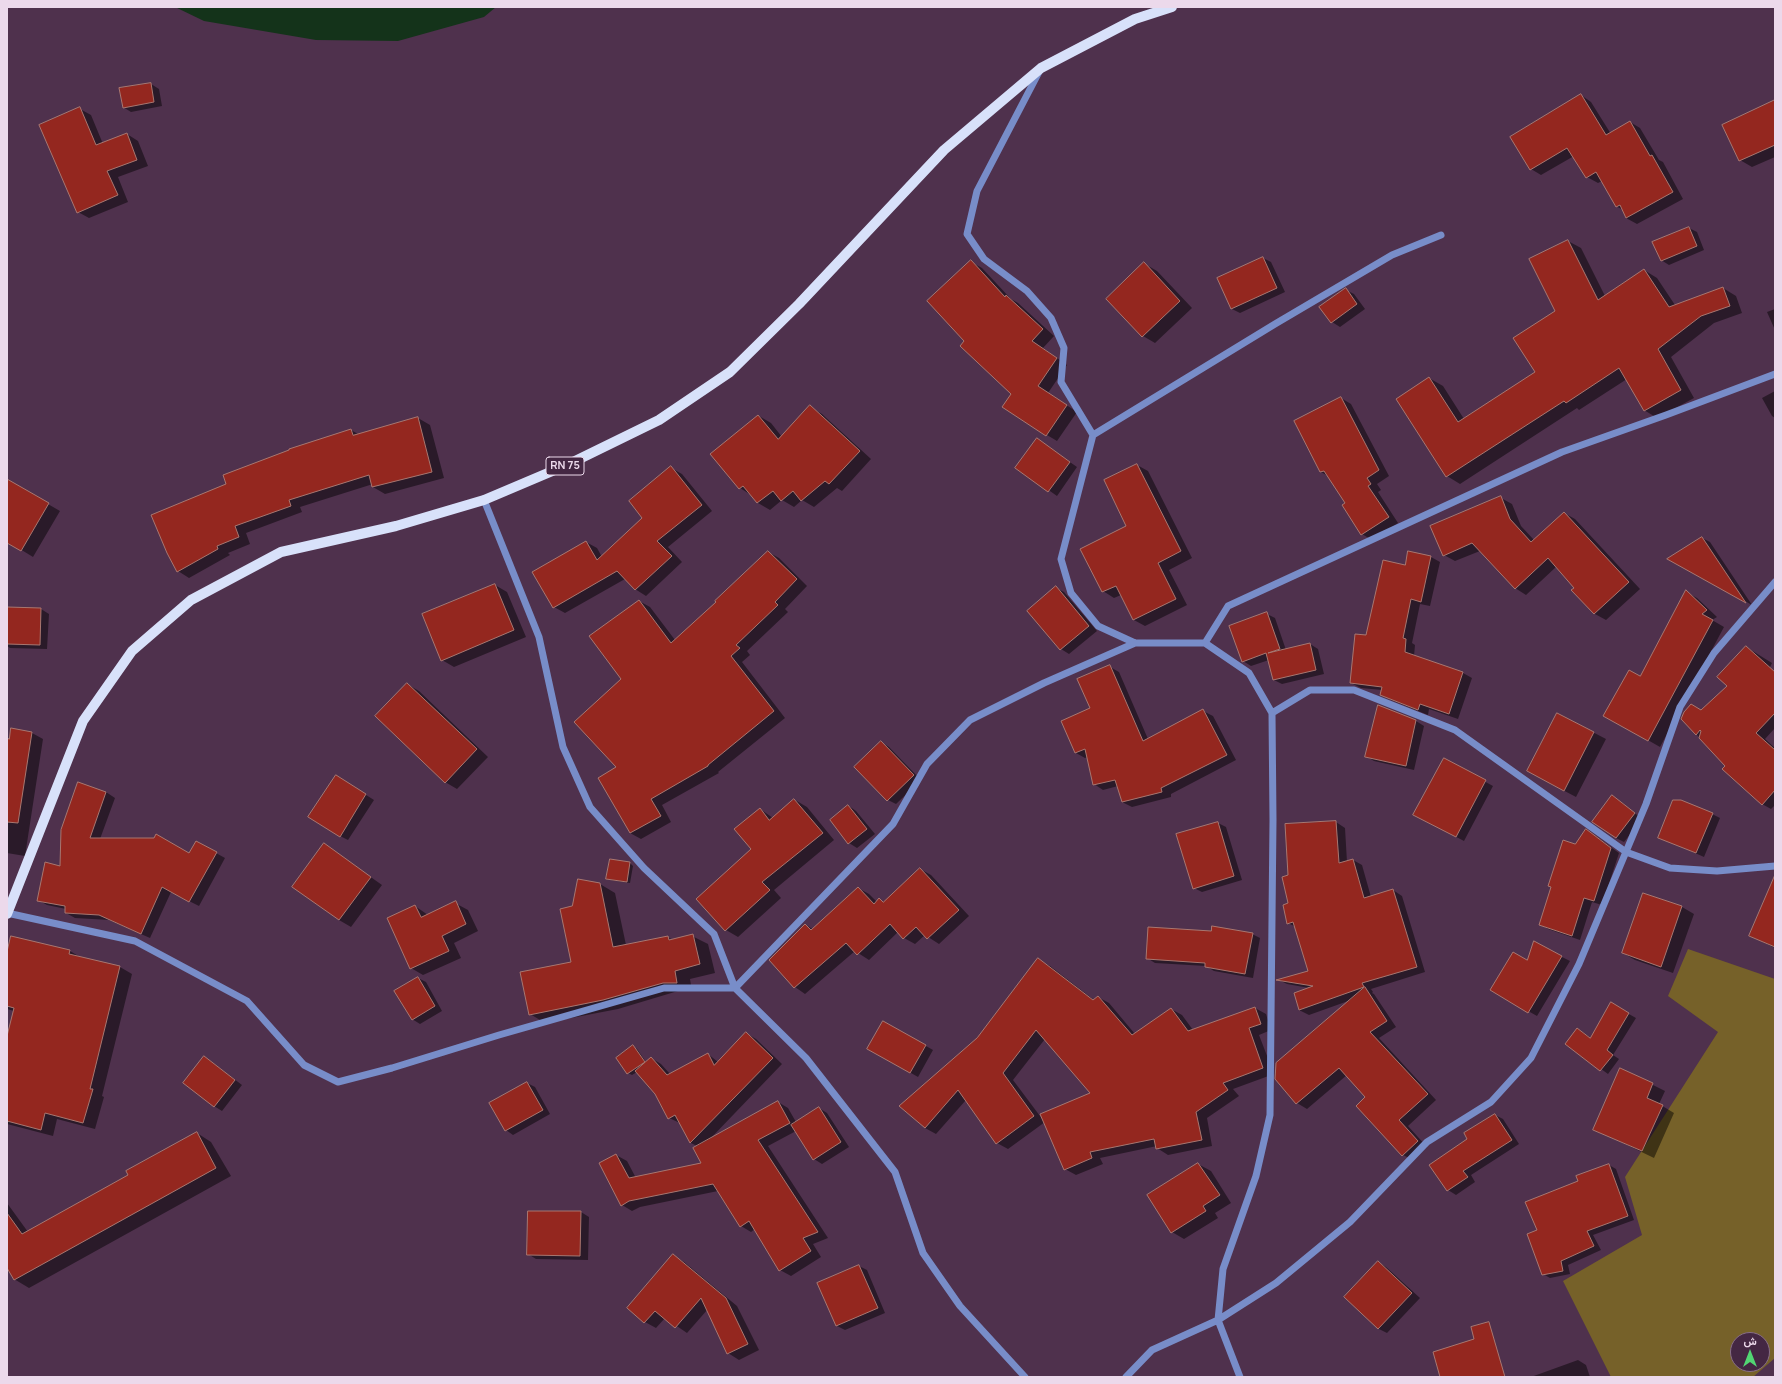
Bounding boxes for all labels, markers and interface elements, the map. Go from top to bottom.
road number: RN 75 [546,457,584,475]
north arrow [1730,1332,1770,1372]
text: ش [1743,1333,1757,1348]

